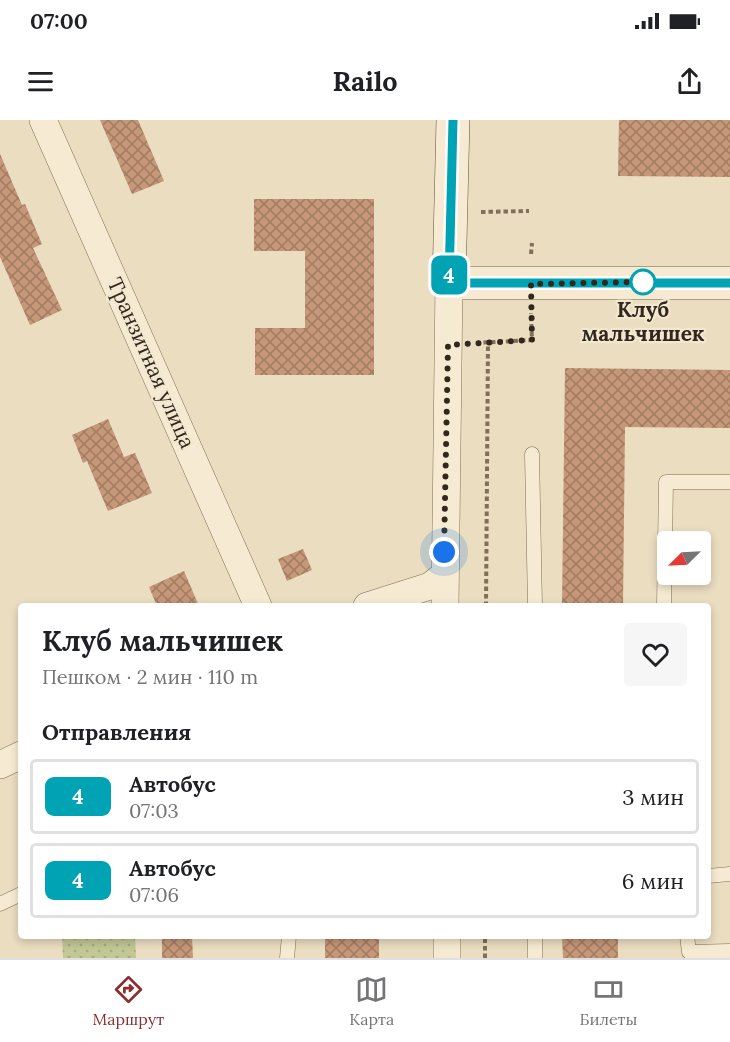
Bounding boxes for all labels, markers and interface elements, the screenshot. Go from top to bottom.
text: 07:00 [30,7,88,35]
text: Railo [332,64,398,98]
icon: menu [24,65,57,98]
icon: share [673,65,706,98]
line badge: 4 [430,256,468,294]
text: 4 [443,262,455,289]
marker: Клуб мальчишек [630,269,656,295]
street label: Транзитная улица [102,273,201,453]
place label: Клуб мальчишек [582,296,705,347]
north arrow [657,531,711,585]
map controls [657,531,711,585]
your location [429,537,459,567]
text: Клуб мальчишек [42,623,283,659]
button: heart [624,623,687,686]
text: Пешком · 2 мин · 110 m [42,664,258,689]
text: Отправления [42,718,191,746]
text: Автобус [129,770,216,798]
text: 4 [72,783,84,810]
text: 3 мин [622,783,684,811]
text: 07:03 [129,798,179,823]
text: Автобус [129,854,216,882]
text: 4 [72,867,84,894]
text: 6 мин [622,867,684,895]
text: 07:06 [129,882,179,907]
tab: Маршрут [93,973,164,1029]
tab: Карта [349,973,394,1029]
tab: Билеты [579,973,637,1029]

